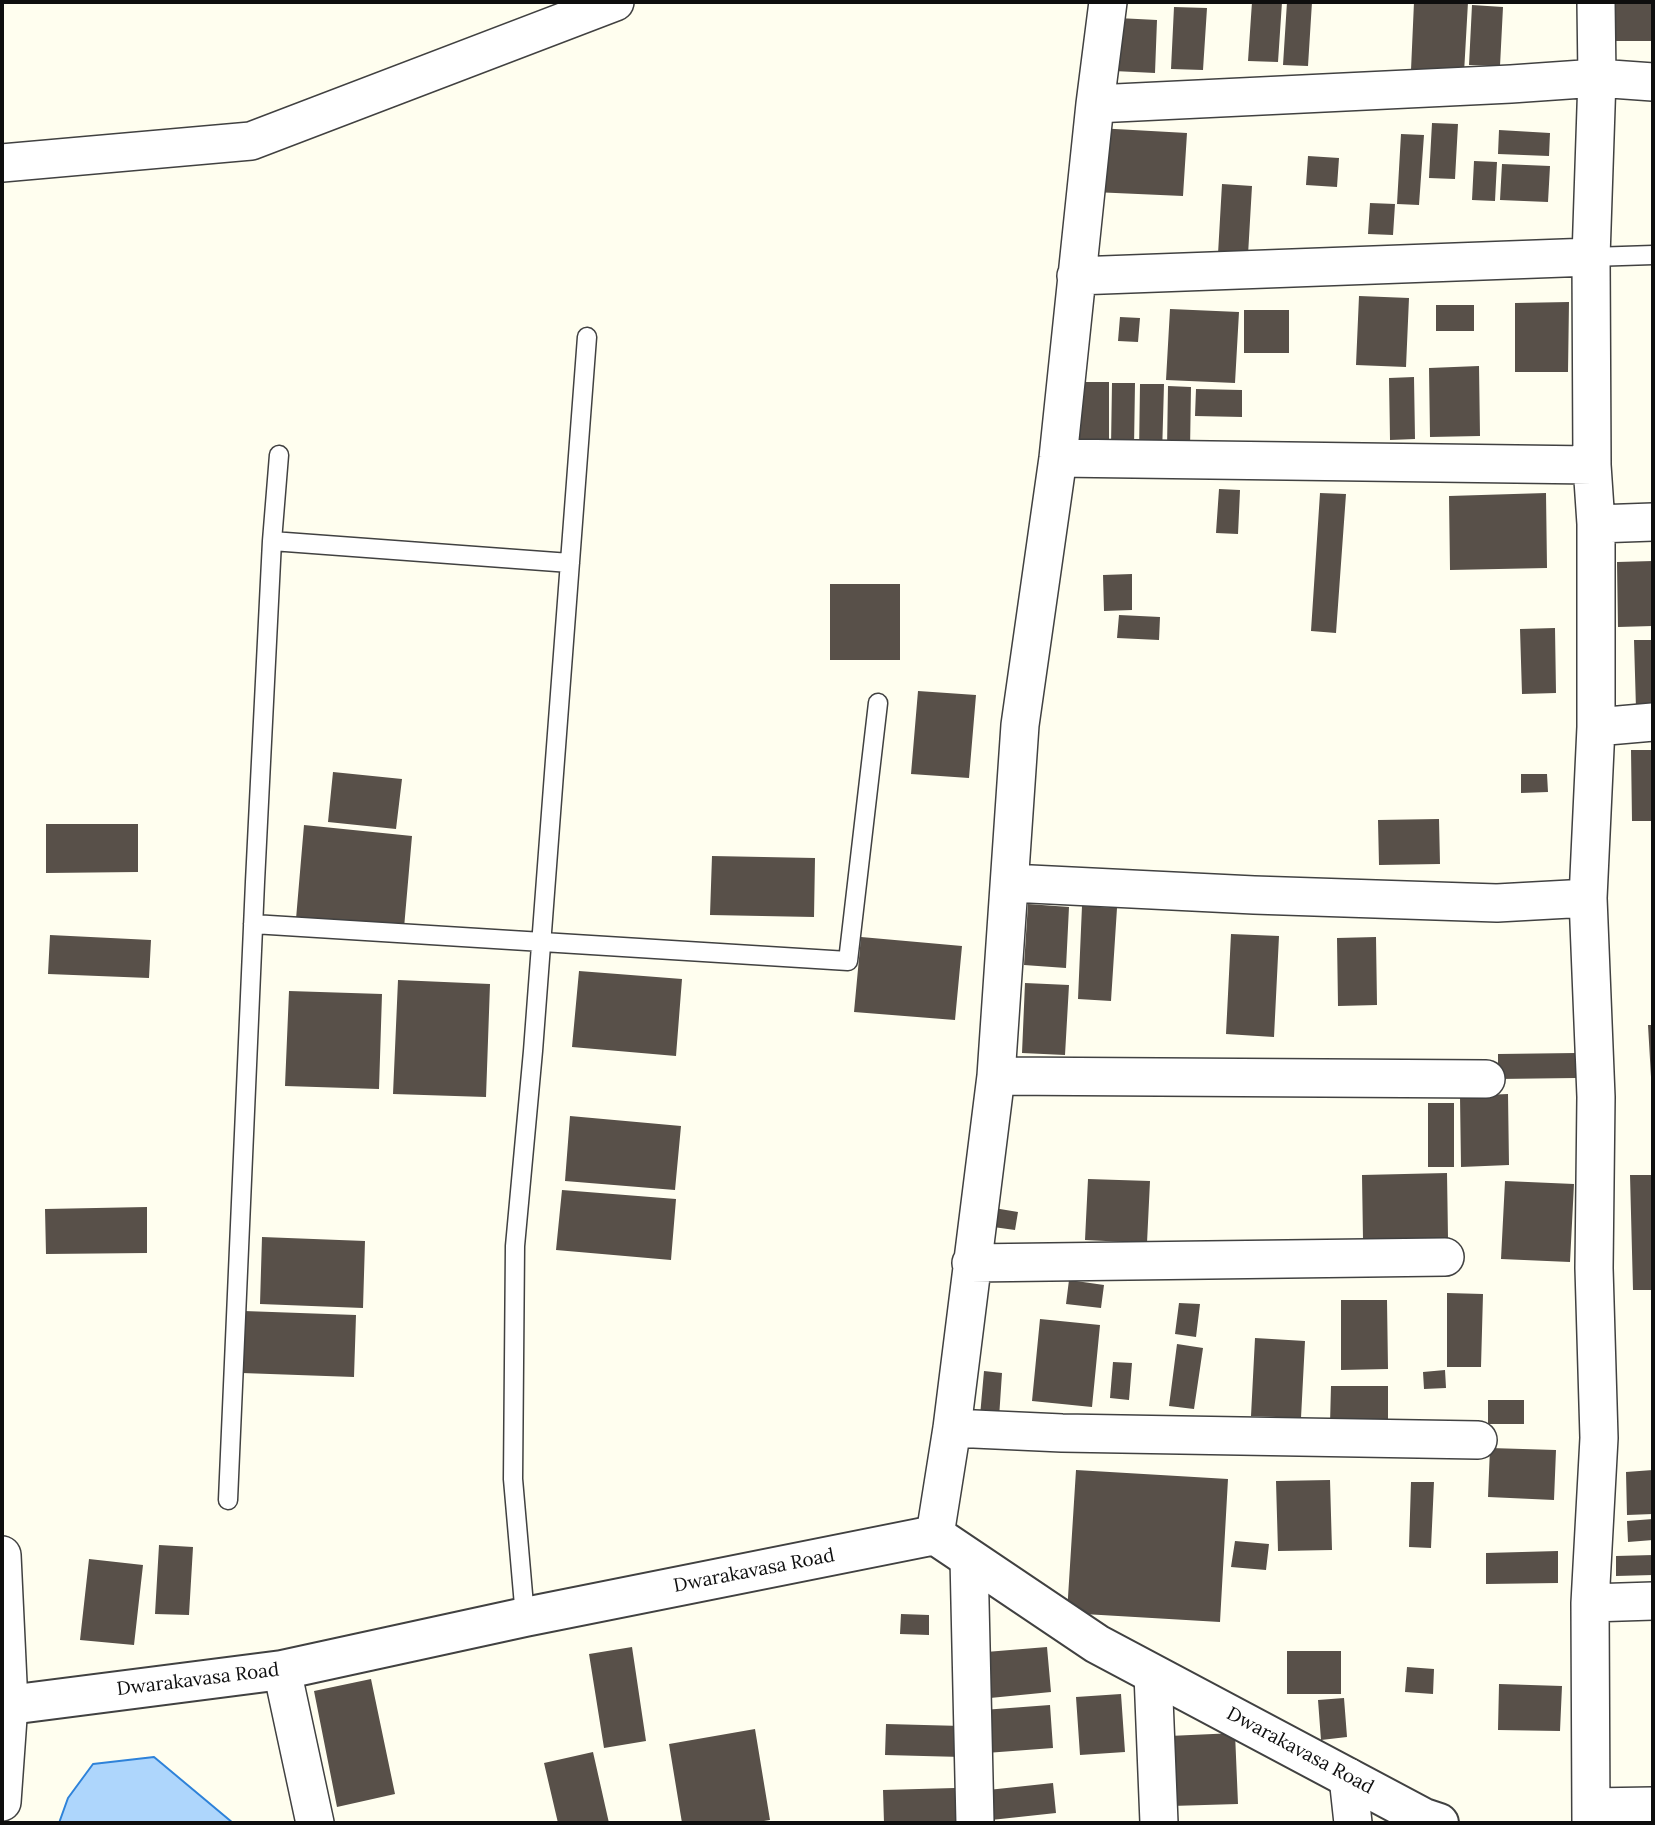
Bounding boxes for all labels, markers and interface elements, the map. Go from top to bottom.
street label: Dwarakavasa Road [672,1544,836,1598]
street label: Dwarakavasa Road [115,1659,281,1701]
street label: Dwarakavasa Road [1222,1703,1378,1799]

